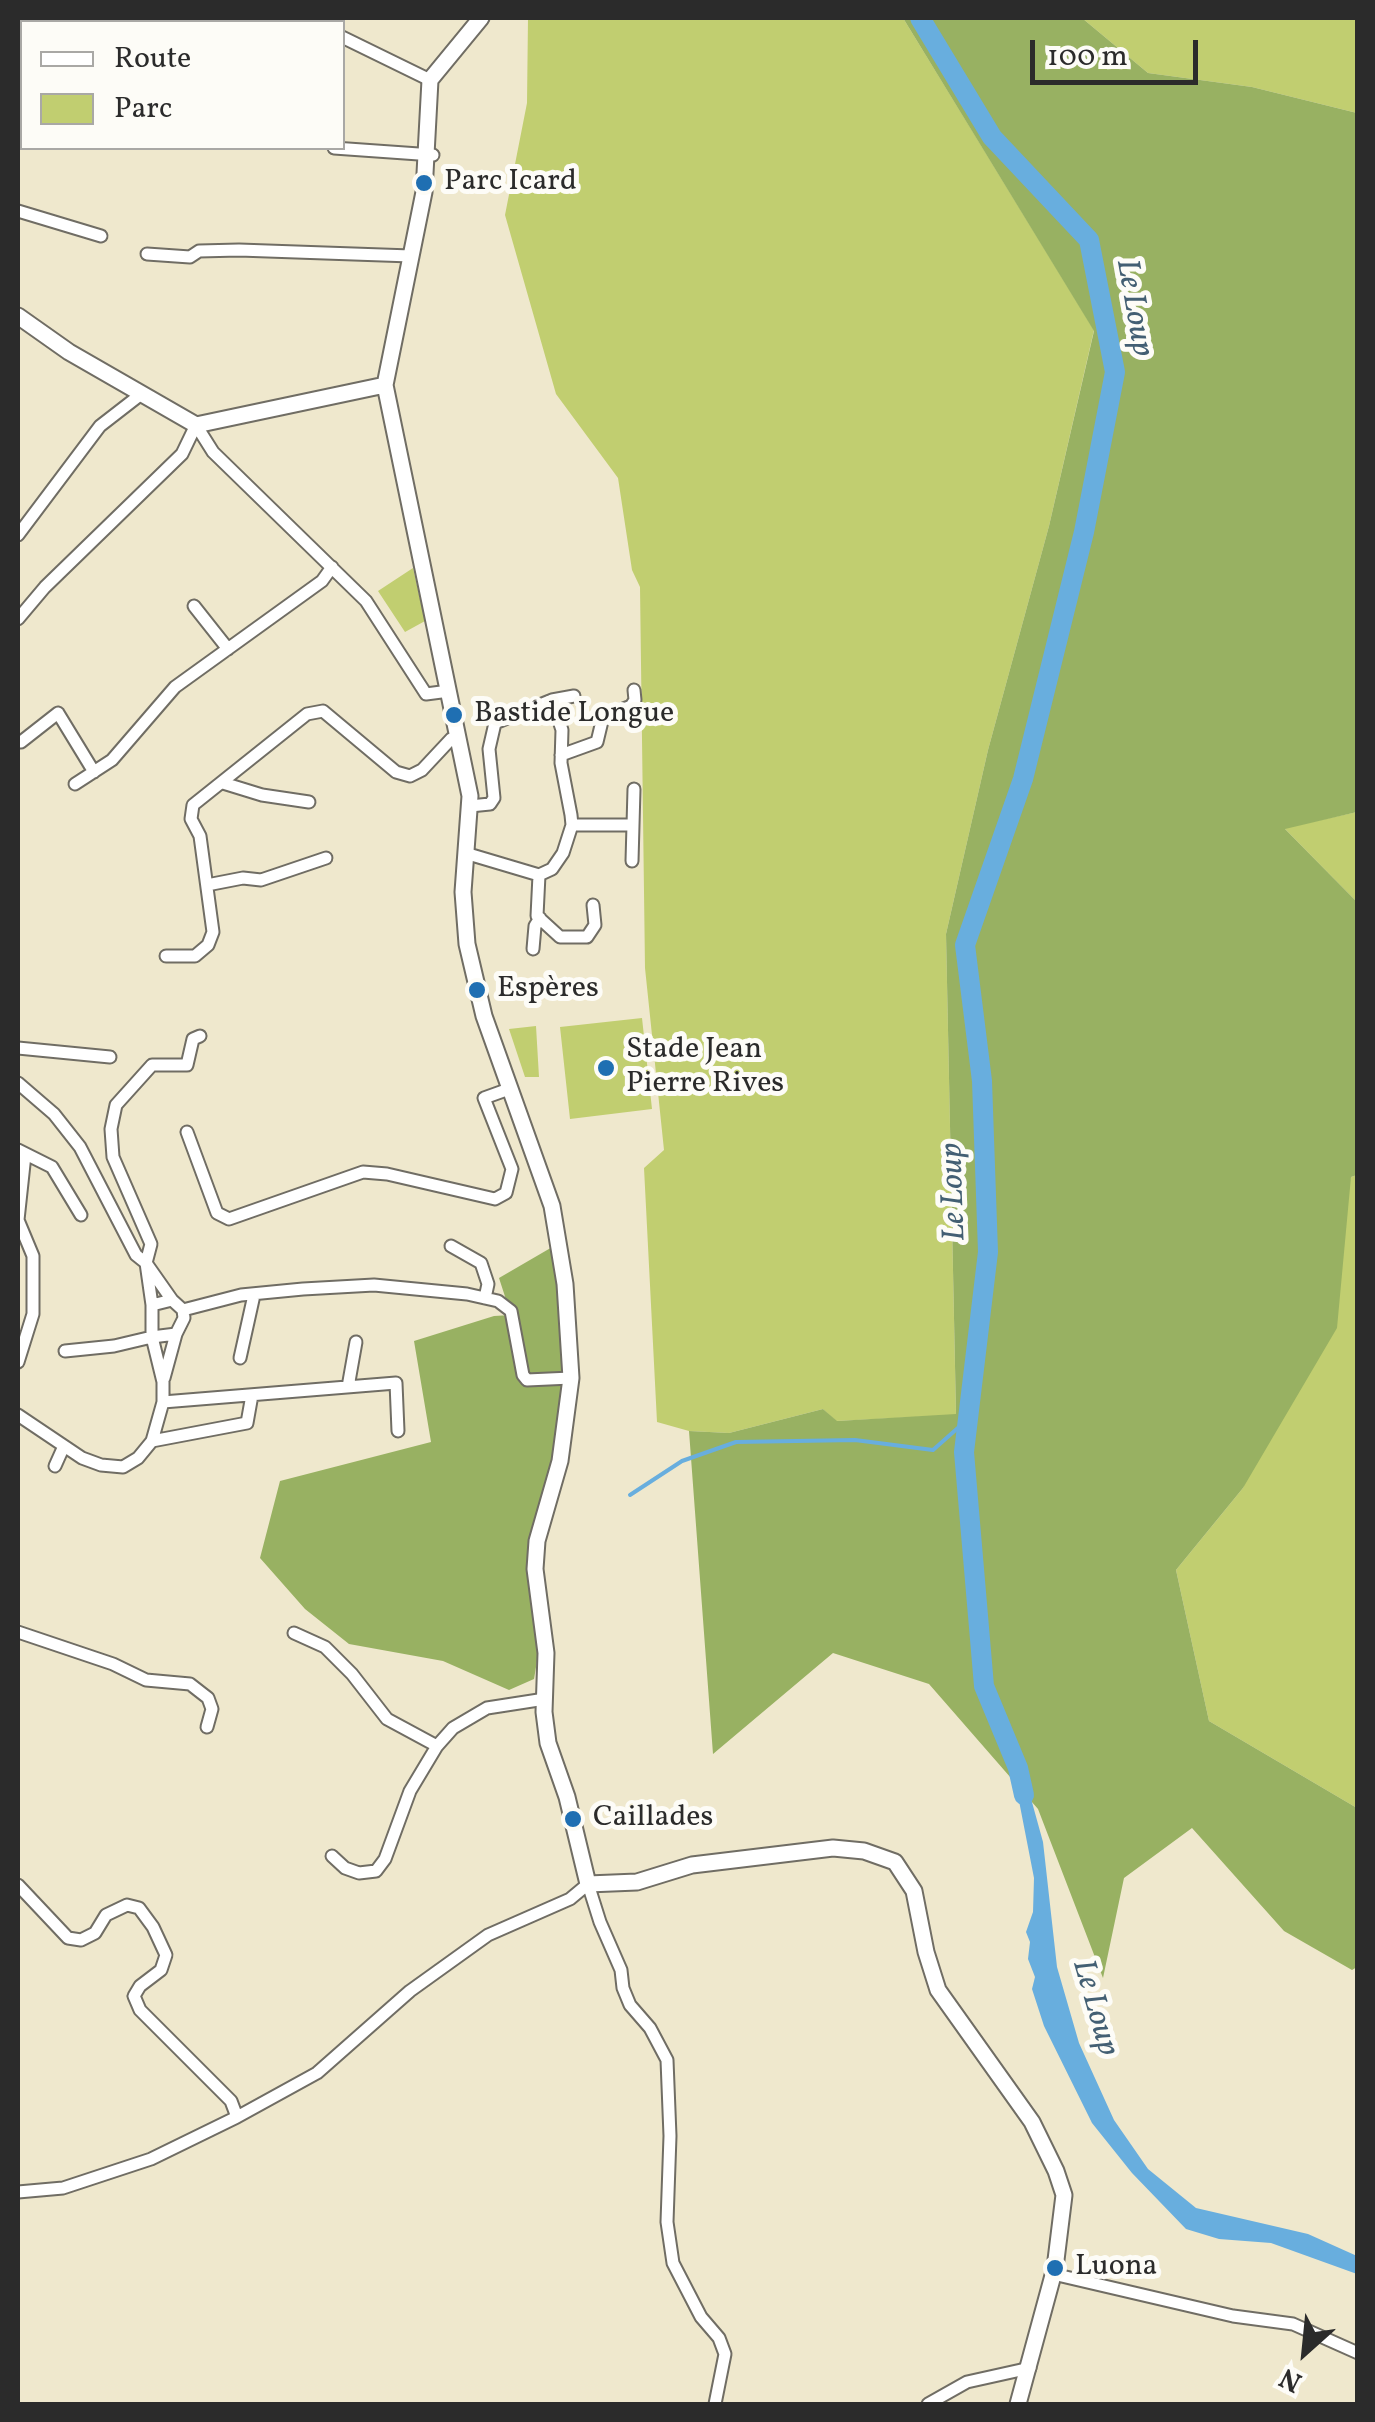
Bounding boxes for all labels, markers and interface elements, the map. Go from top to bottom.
legend [20,20,345,150]
scale bar [1035,20,1202,82]
text: 100 m [1047,36,1128,78]
text: Route [114,38,191,80]
text: Parc [114,88,172,130]
place label: Parc Icard [444,165,577,201]
marker: Parc Icard [413,172,435,194]
water label: Le Loup [1105,256,1159,360]
place label: Bastide Longue [474,697,674,733]
marker: Bastide Longue [443,704,465,726]
place label: Espères [497,972,599,1008]
marker: Espères [466,979,488,1001]
place label: Stade Jean Pierre Rives [626,1033,784,1104]
marker: Stade Jean Pierre Rives [595,1057,617,1079]
water label: Le Loup [935,1142,977,1242]
place label: Caillades [593,1801,713,1837]
marker: Caillades [562,1808,584,1830]
water label: Le Loup [1061,1956,1125,2060]
place label: Luona [1075,2250,1158,2286]
marker: Luona [1044,2257,1066,2279]
north arrow [1255,2302,1355,2402]
text: N [1273,2357,1309,2401]

